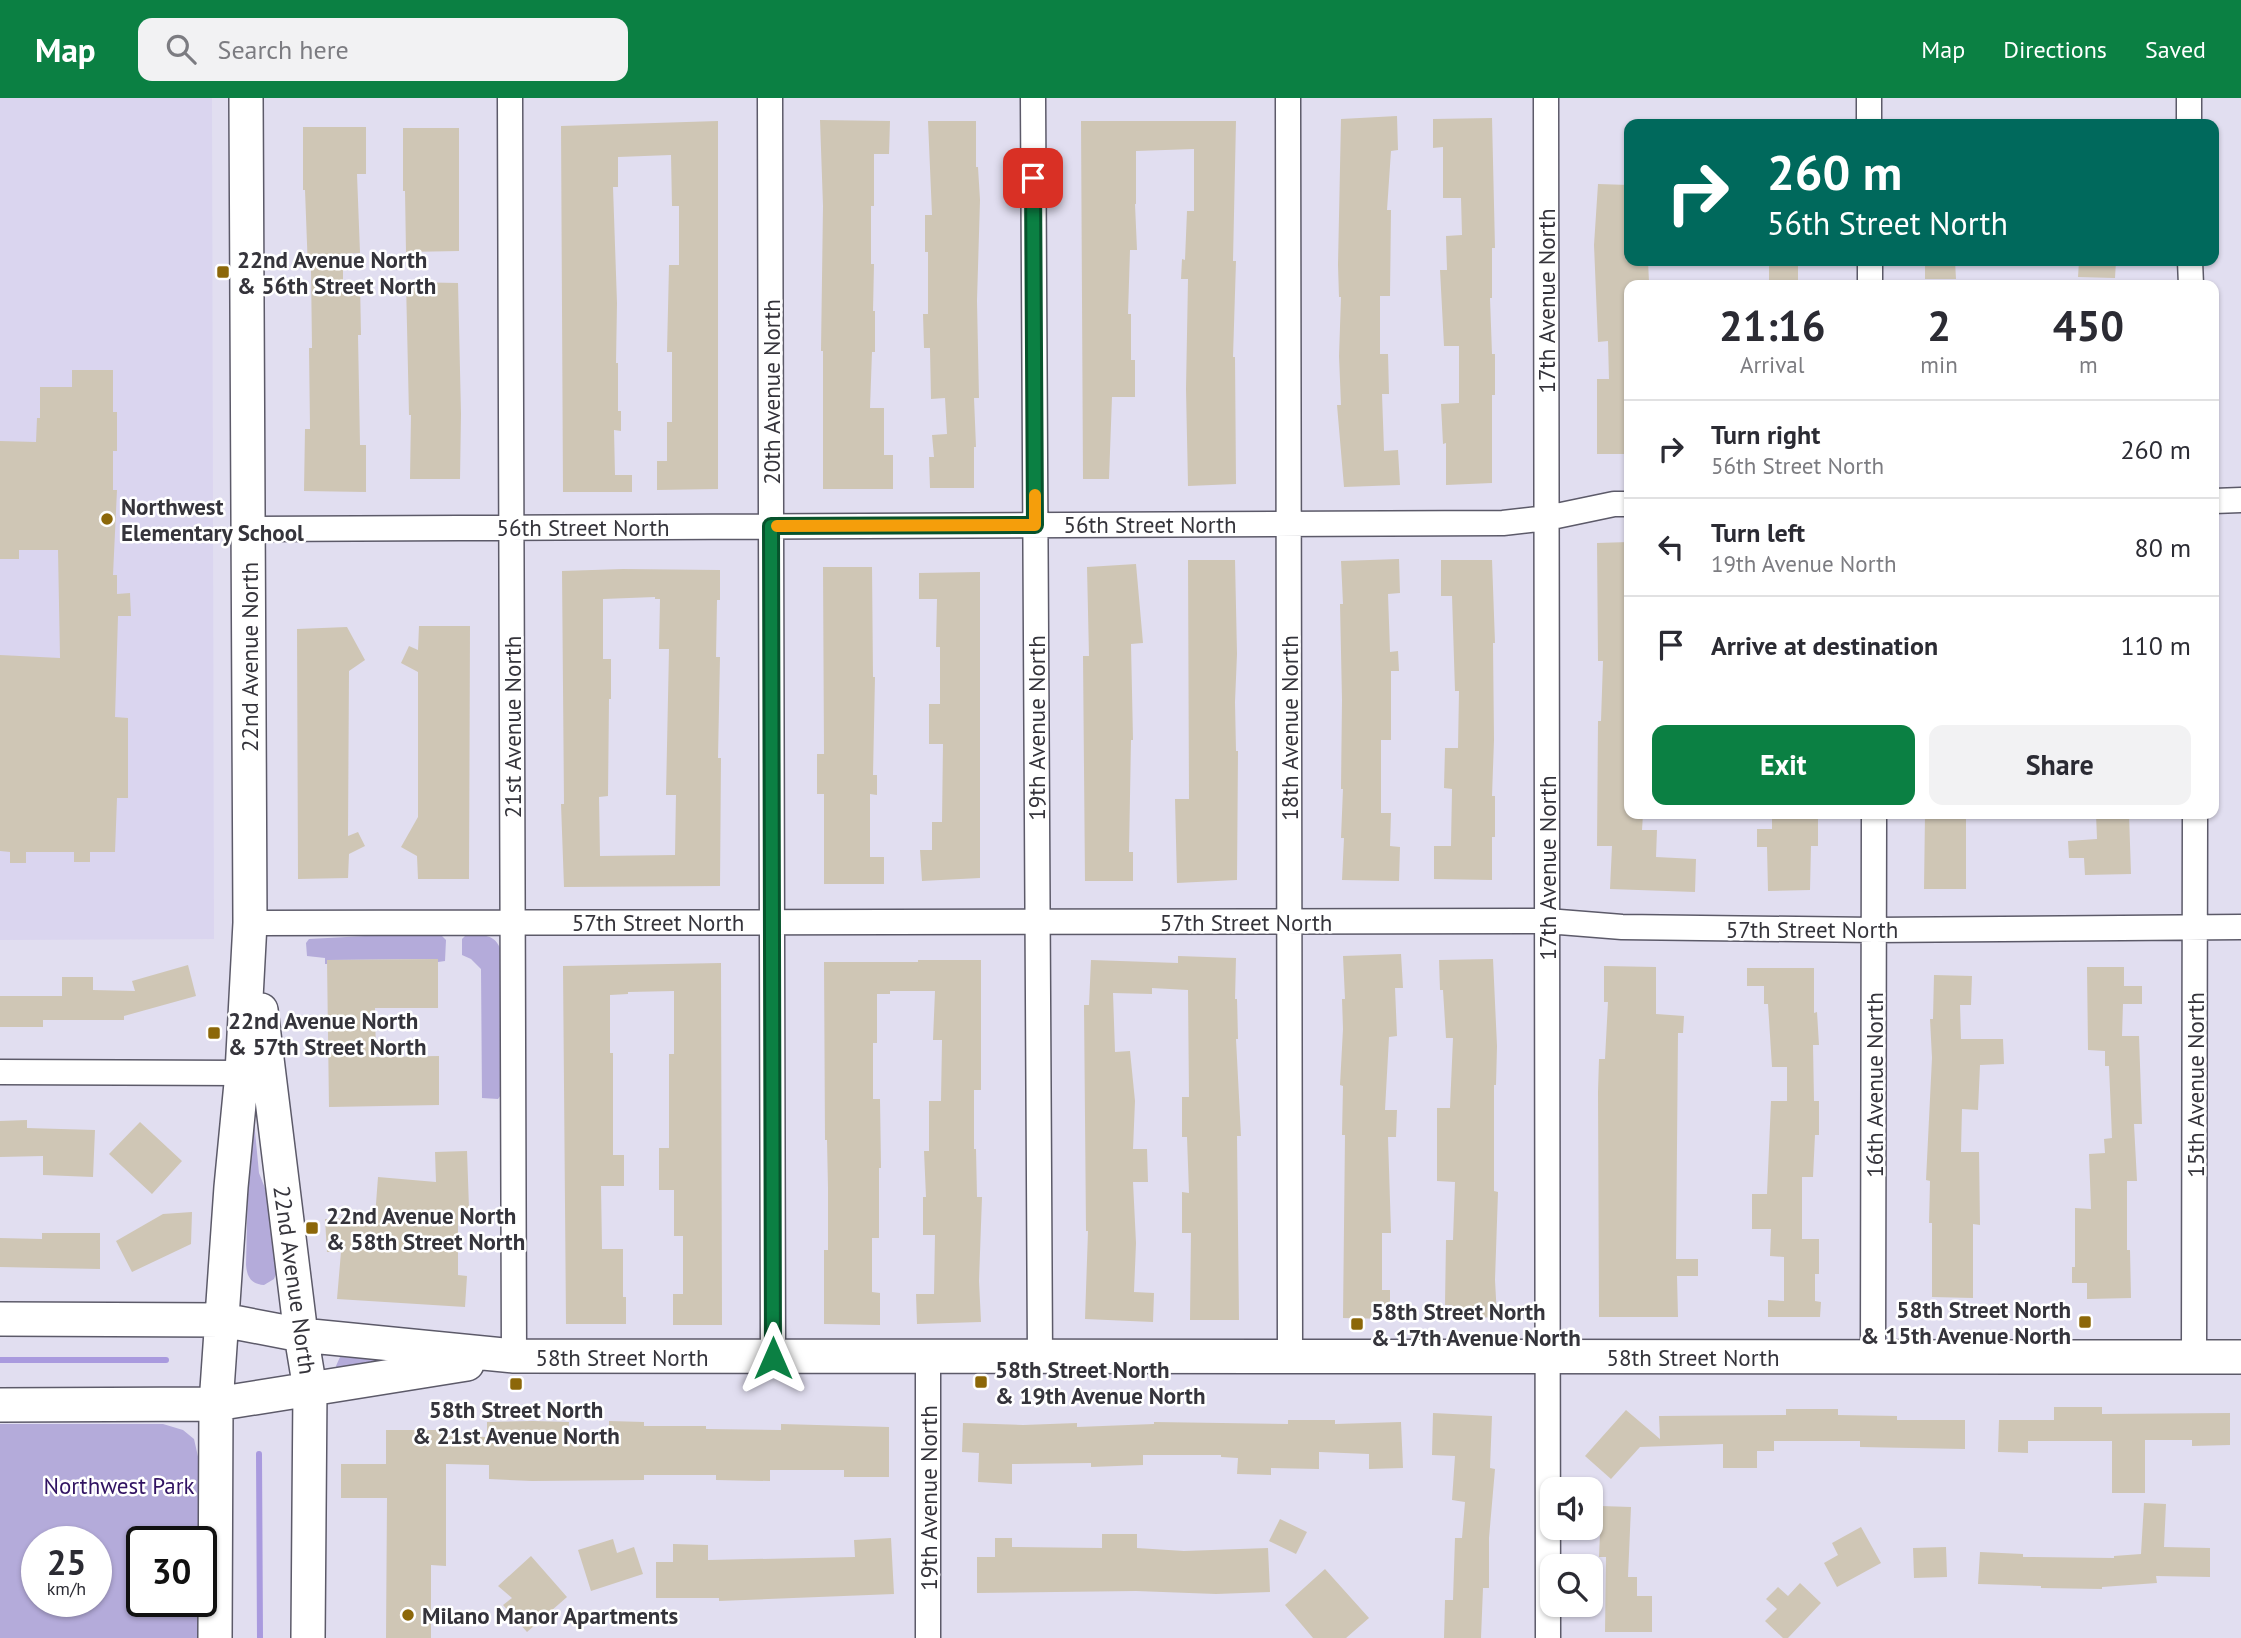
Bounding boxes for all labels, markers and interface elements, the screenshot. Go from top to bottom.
search box [138,18,628,81]
text: Map [35,28,96,71]
icon: search [162,30,200,68]
text: Search here [218,33,349,66]
text: Map [1921,34,1965,65]
text: Directions [2003,34,2107,65]
text: Saved [2145,34,2206,65]
text: 260 m [1767,140,1902,204]
icon: right [1652,147,1743,238]
pin [1003,148,1063,208]
icon: arrive [1014,159,1052,197]
text: 56th Street North [1767,202,2008,244]
street label: 17th Avenue North [1532,209,1561,393]
place label: 22nd Avenue North & 56th Street North [237,245,436,300]
marker: 22nd Avenue North & 56th Street North [215,264,231,280]
text: 21:16 [1719,298,1825,353]
text: 2 [1927,298,1951,353]
text: 450 [2053,298,2124,353]
street label: 20th Avenue North [757,299,786,485]
text: Arrival [1740,350,1804,379]
text: min [1920,350,1958,379]
text: m [2079,350,2098,379]
text: Turn right [1711,418,1820,451]
icon: right [1652,430,1690,468]
text: 260 m [2120,433,2191,466]
text: 56th Street North [1711,451,1884,480]
place label: Northwest Elementary School [121,492,304,547]
street label: 56th Street North [1063,510,1237,539]
marker: Northwest Elementary School [99,511,115,527]
street label: 56th Street North [496,513,670,542]
text: Turn left [1711,516,1805,549]
icon: left [1652,528,1690,566]
text: 80 m [2135,531,2191,564]
text: 19th Avenue North [1711,549,1897,578]
street label: 22nd Avenue North [235,562,264,752]
icon: arrive [1652,626,1690,664]
text: Arrive at destination [1711,629,1938,662]
text: 110 m [2120,629,2191,662]
street label: 19th Avenue North [1022,635,1051,821]
street label: 18th Avenue North [1275,635,1304,821]
street label: 21st Avenue North [498,636,527,818]
button: Exit [1652,725,1915,805]
button: Share [1929,725,2191,805]
street label: 17th Avenue North [1533,776,1562,960]
street label: 57th Street North [572,908,744,937]
street label: 57th Street North [1160,908,1332,937]
street label: 57th Street North [1726,915,1898,944]
street label: 16th Avenue North [1860,992,1889,1178]
street label: 15th Avenue North [2181,992,2210,1178]
place label: 22nd Avenue North & 57th Street North [228,1006,426,1061]
marker: 22nd Avenue North & 57th Street North [206,1025,222,1041]
street label: 22nd Avenue North [267,1184,323,1376]
place label: 22nd Avenue North & 58th Street North [326,1201,525,1256]
marker: 22nd Avenue North & 58th Street North [304,1220,320,1236]
place label: 58th Street North & 15th Avenue North [1861,1295,2071,1350]
place label: 58th Street North & 17th Avenue North [1371,1297,1581,1352]
marker: 58th Street North & 15th Avenue North [2077,1314,2093,1330]
marker: 58th Street North & 17th Avenue North [1349,1316,1365,1332]
position arrow [736,1321,810,1395]
street label: 58th Street North [535,1343,709,1372]
street label: 58th Street North [1606,1343,1780,1372]
place label: 58th Street North & 19th Avenue North [995,1355,1205,1410]
marker: 58th Street North & 19th Avenue North [973,1374,989,1390]
marker: 58th Street North & 21st Avenue North [508,1376,524,1392]
place label: 58th Street North & 21st Avenue North [412,1395,620,1450]
street label: 19th Avenue North [914,1405,943,1591]
park label: Northwest Park [44,1471,194,1500]
map controls [1540,1477,1603,1617]
button: sound [1540,1477,1603,1540]
speed limit sign: 30 [126,1526,217,1617]
text: 25 [47,1539,86,1585]
button: search [1540,1554,1603,1617]
text: km/h [47,1577,86,1600]
place label: Milano Manor Apartments [422,1601,678,1630]
marker: Milano Manor Apartments [400,1607,416,1623]

